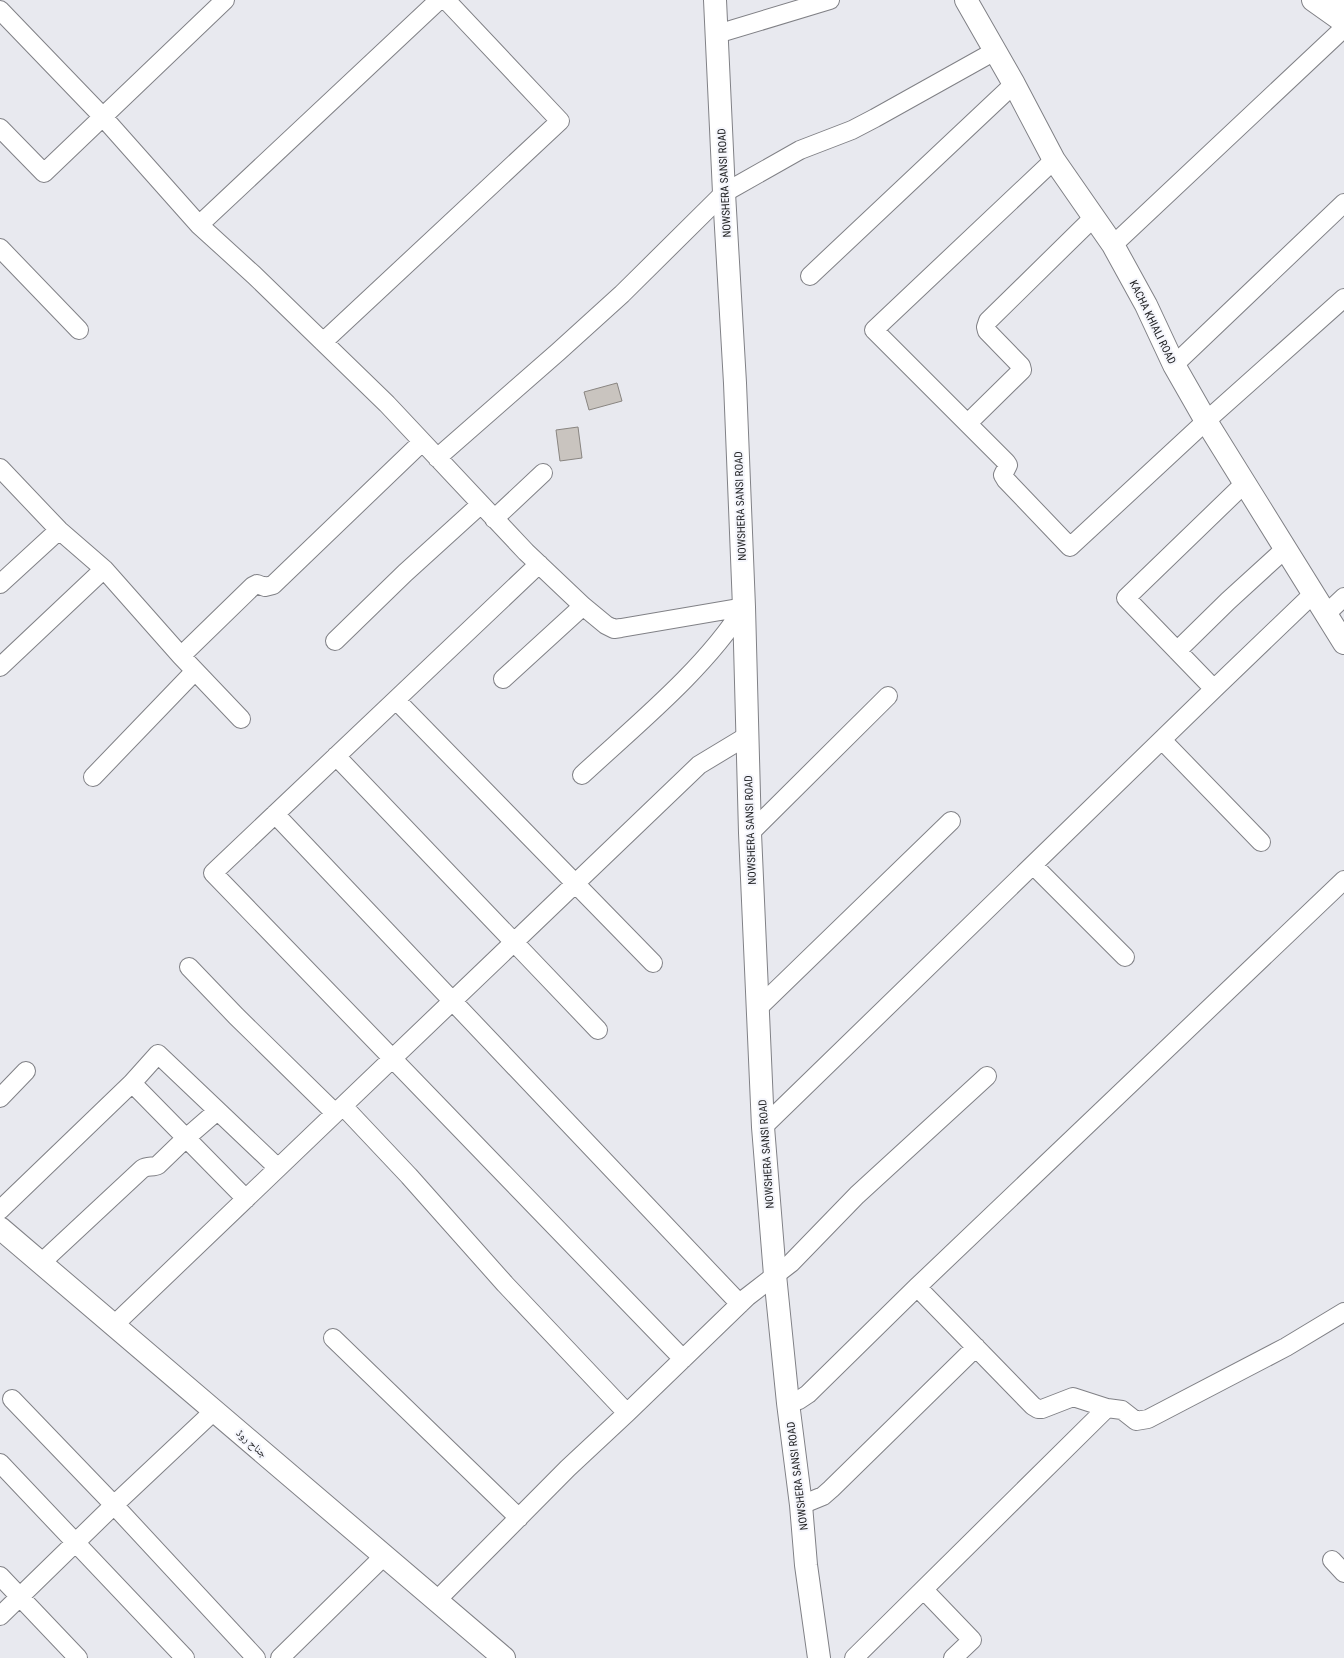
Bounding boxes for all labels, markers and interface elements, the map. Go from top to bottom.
street label: NOWSHERA SANSI ROAD [715,128,734,238]
street label: KACHA KHIALI ROAD [1127,278,1179,366]
street label: NOWSHERA SANSI ROAD [732,451,749,561]
street label: NOWSHERA SANSI ROAD [742,775,759,885]
street label: NOWSHERA SANSI ROAD [756,1099,777,1209]
street label: NOWSHERA SANSI ROAD [784,1421,811,1531]
street label: جناح روڈ [234,1427,270,1460]

